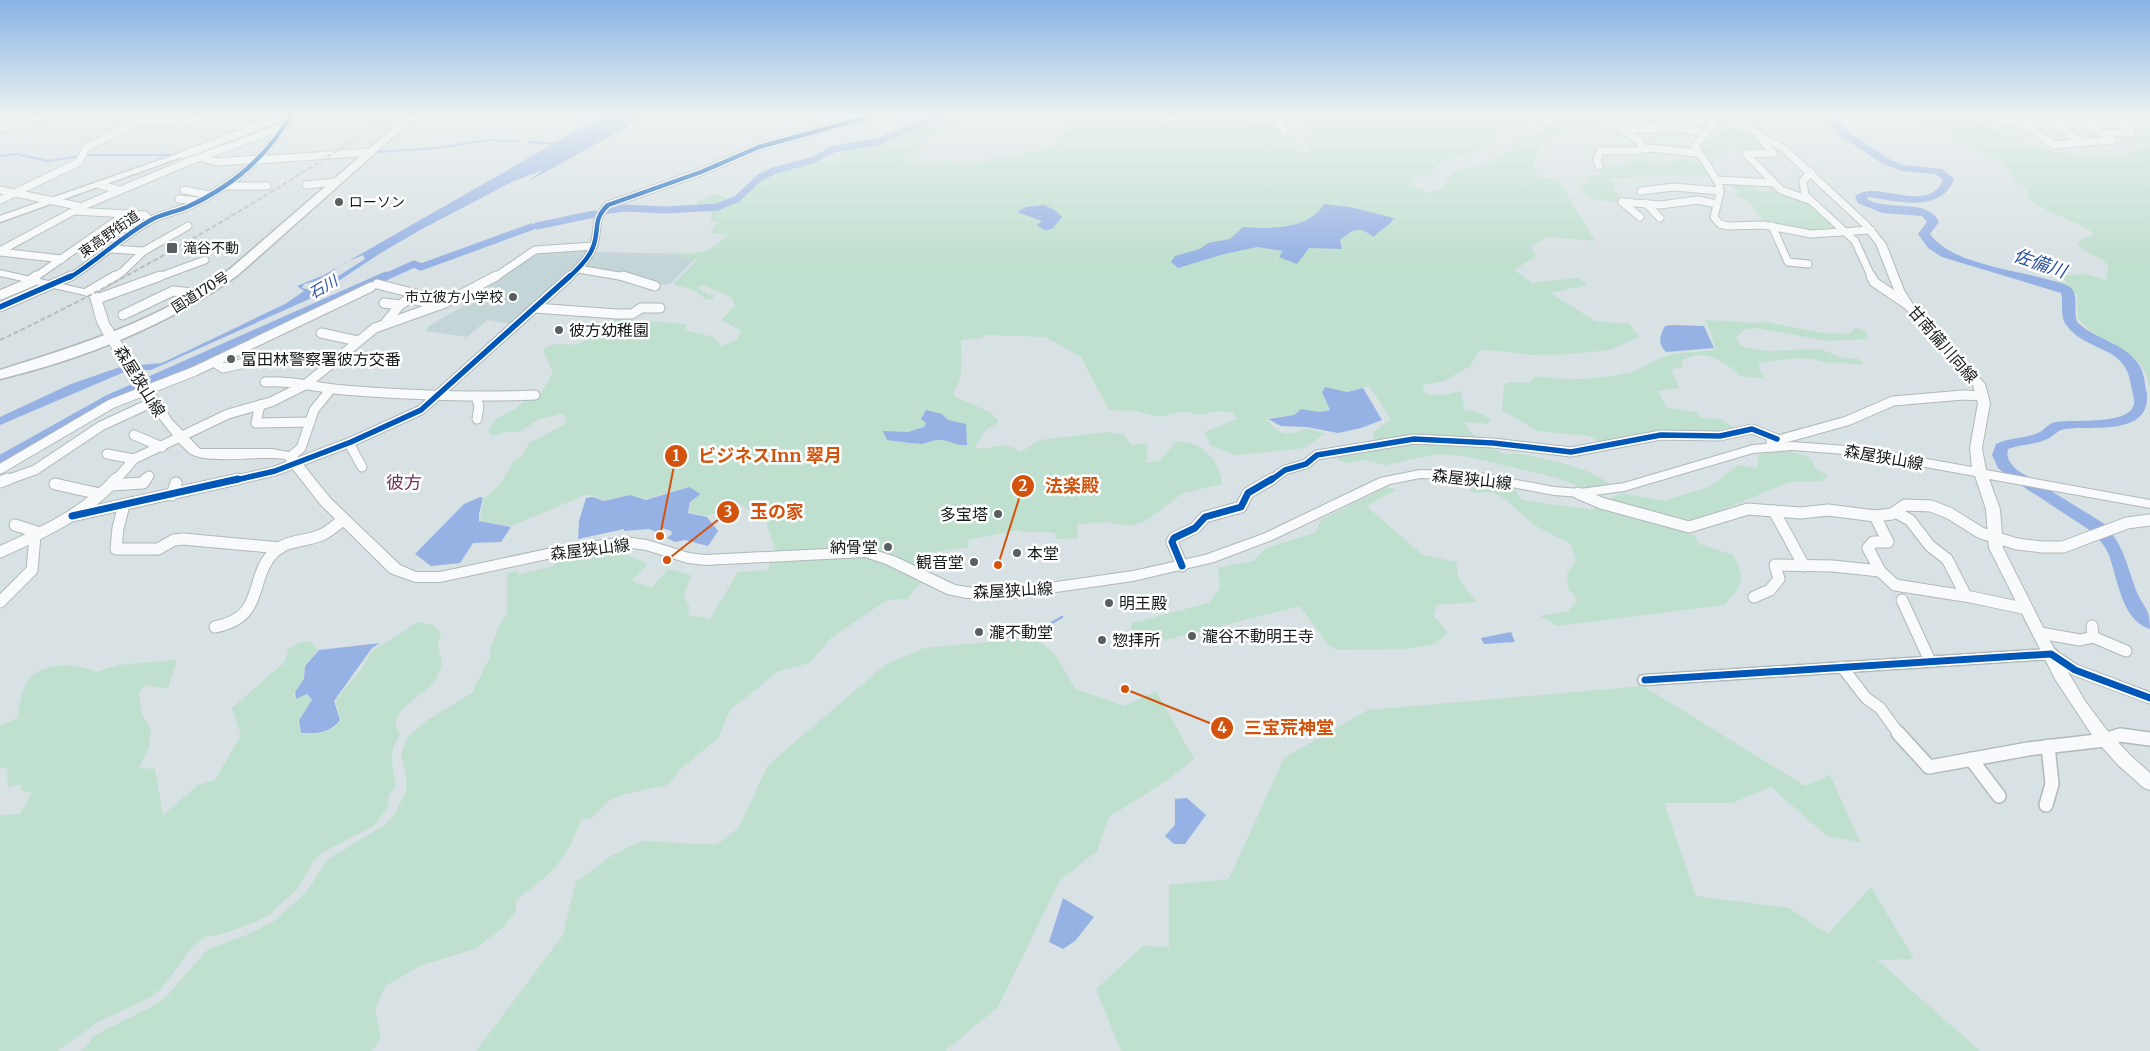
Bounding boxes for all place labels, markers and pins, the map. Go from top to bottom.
place label: ローソン [349,193,405,211]
marker: ローソン [333,196,345,208]
place label: 滝谷不動 [183,239,239,257]
marker: 滝谷不動 [165,241,179,255]
place label: 市立彼方小学校 [405,288,503,306]
marker: 市立彼方小学校 [507,291,519,303]
place label: 彼方幼稚園 [569,320,649,340]
marker: 彼方幼稚園 [553,324,565,336]
place label: 富田林警察署彼方交番 [241,349,401,369]
marker: 富田林警察署彼方交番 [225,353,237,365]
callout: ビジネスInn 翠月 [663,440,852,473]
callout: 法楽殿 [1010,469,1109,502]
callout: 玉の家 [715,495,814,528]
place label: 多宝塔 [940,504,988,524]
marker: 多宝塔 [992,508,1004,520]
place label: 納骨堂 [830,537,878,557]
marker: 納骨堂 [882,541,894,553]
place label: 本堂 [1027,543,1059,563]
marker: 本堂 [1011,547,1023,559]
place label: 観音堂 [916,552,964,572]
marker: 観音堂 [968,556,980,568]
place label: 明王殿 [1119,593,1167,613]
marker: 明王殿 [1103,597,1115,609]
place label: 瀧不動堂 [989,622,1053,642]
marker: 瀧不動堂 [973,626,985,638]
place label: 瀧谷不動明王寺 [1202,626,1314,646]
place label: 惣拝所 [1112,630,1160,650]
marker: 瀧谷不動明王寺 [1186,630,1198,642]
marker: 惣拝所 [1096,634,1108,646]
callout: 三宝荒神堂 [1209,711,1344,744]

